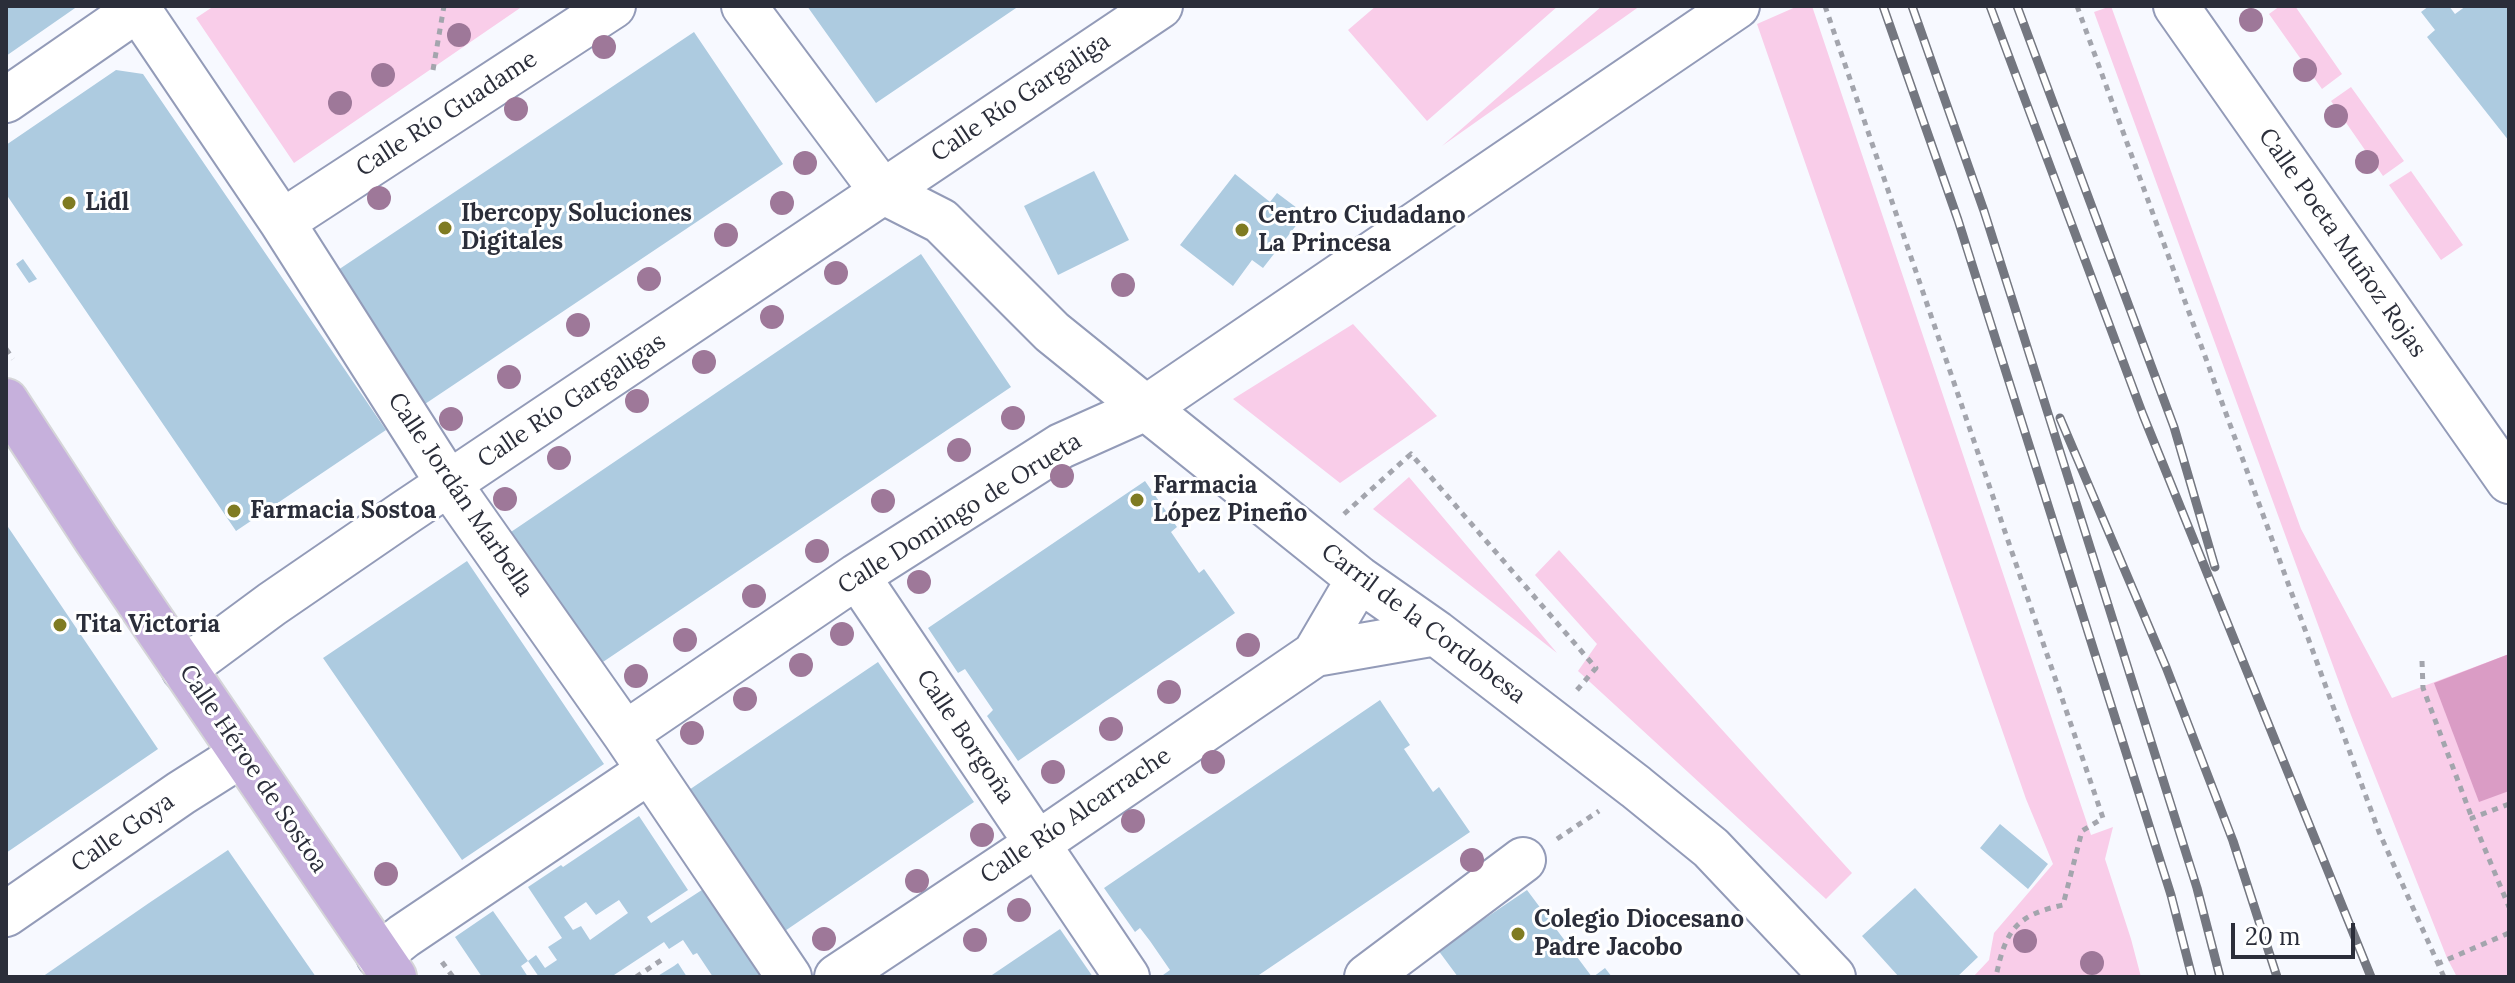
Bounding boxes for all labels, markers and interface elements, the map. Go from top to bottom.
street label: Calle Río Gargaliga [926,28,1116,168]
street label: Calle Río Guadame [351,45,543,183]
street label: Calle Poeta Muñoz Rojas [2252,123,2432,363]
place label: Lidl [85,189,129,217]
marker: Lidl [60,194,78,212]
place label: Ibercopy Soluciones Digitales [461,200,692,256]
place label: Centro Ciudadano La Princesa [1258,202,1466,258]
marker: Ibercopy Soluciones Digitales [436,219,454,237]
marker: Centro Ciudadano La Princesa [1233,221,1251,239]
street label: Calle Río Gargaligas [473,327,671,475]
street label: Calle Jordán Marbella [381,388,539,602]
street label: Calle Domingo de Orueta [833,427,1087,601]
place label: Farmacia López Pineño [1153,472,1307,528]
marker: Farmacia López Pineño [1128,491,1146,509]
place label: Farmacia Sostoa [250,497,436,525]
marker: Farmacia Sostoa [225,502,243,520]
street label: Carril de la Cordobesa [1315,538,1531,710]
place label: Tita Victoria [76,611,220,639]
marker: Tita Victoria [51,616,69,634]
street label: Calle Héroe de Sostoa [173,660,333,878]
street label: Calle Borgoña [910,665,1020,809]
street label: Calle Río Alcarrache [975,742,1177,890]
street label: Calle Goya [66,787,180,879]
place label: Colegio Diocesano Padre Jacobo [1534,906,1744,962]
scale bar [2235,907,2359,957]
text: 20 m [2245,921,2301,952]
marker: Colegio Diocesano Padre Jacobo [1509,925,1527,943]

